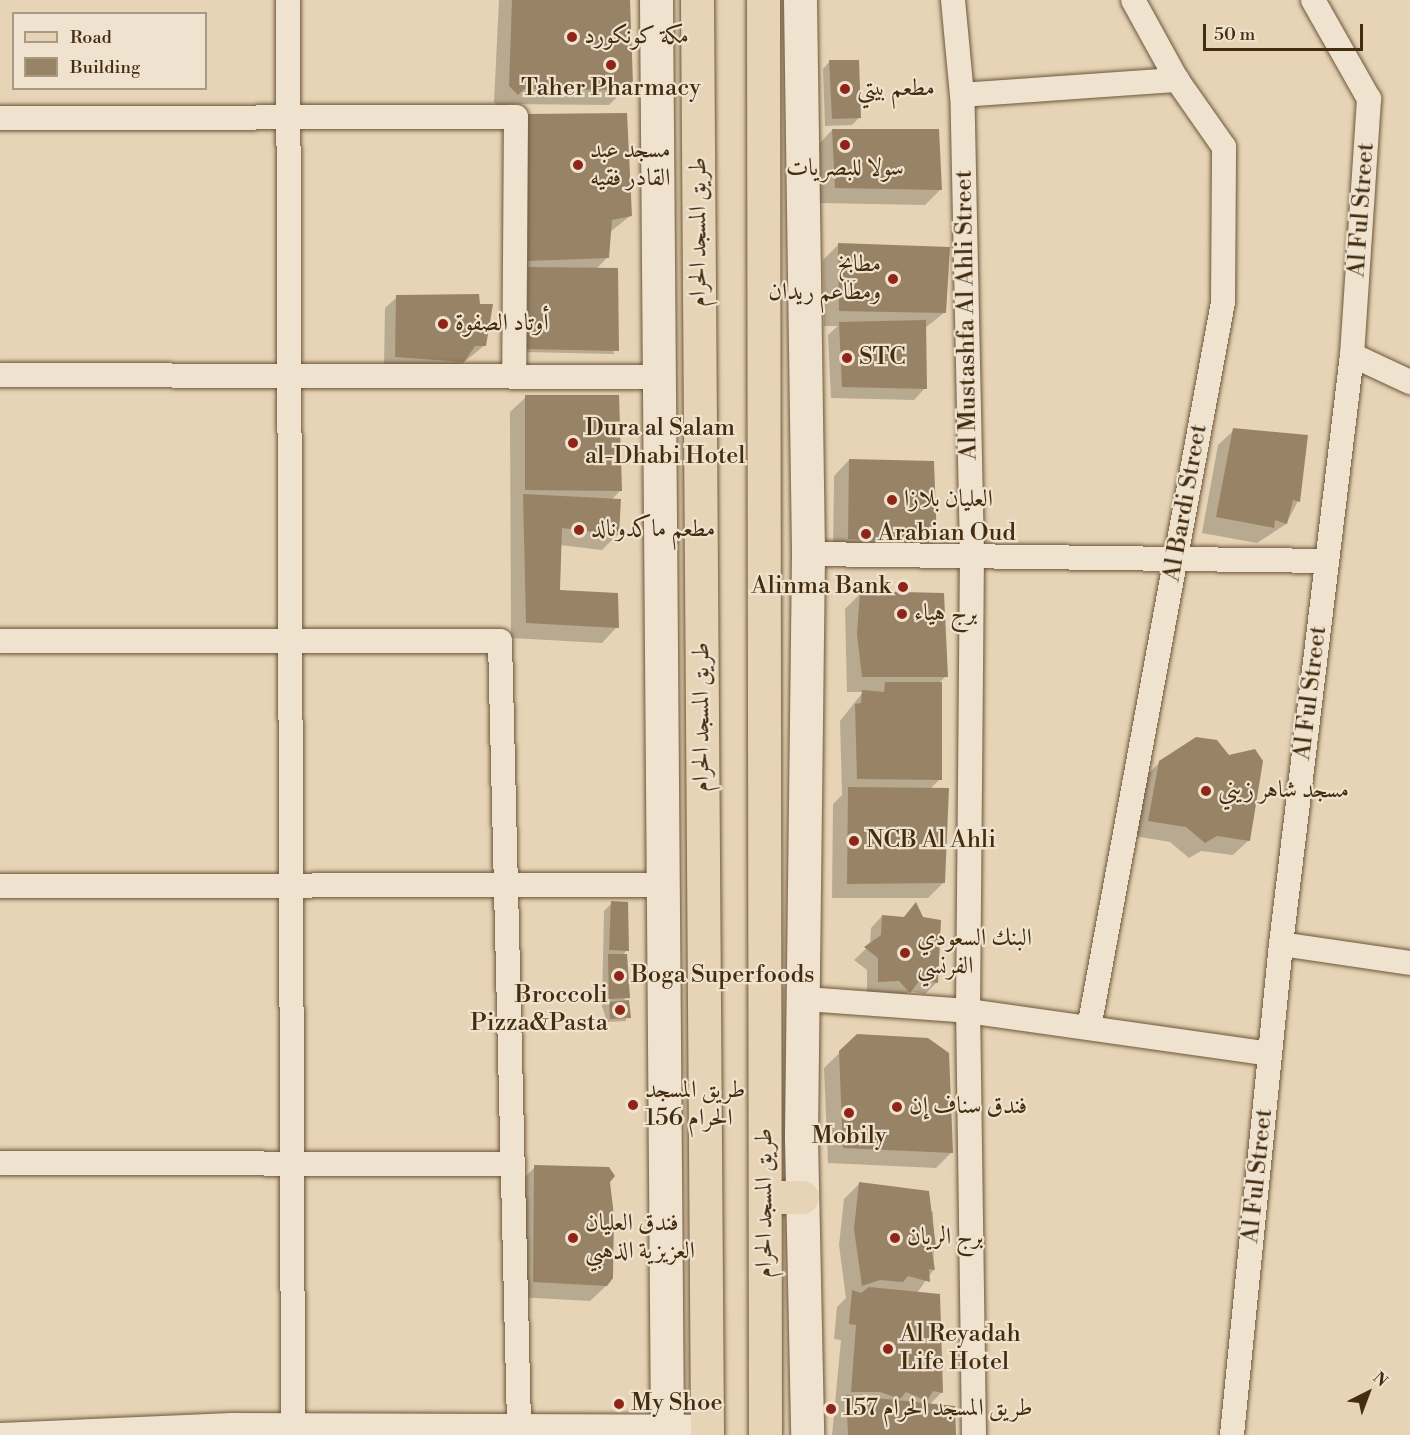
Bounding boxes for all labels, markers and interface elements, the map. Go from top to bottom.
legend [12,12,207,90]
scale bar [1206,12,1366,50]
place label: مكة كونكورد [584,23,689,51]
text: 50 m [1214,23,1255,46]
text: Road [70,26,112,49]
marker: مكة كونكورد [565,30,579,44]
text: Building [70,56,140,79]
marker: Taher Pharmacy [604,58,618,72]
place label: Taher Pharmacy [521,75,701,103]
place label: مطعم بيتي [857,75,935,103]
marker: مطعم بيتي [838,82,852,96]
place label: مسجد عبد القادر فقيه [590,137,671,193]
marker: سولا للبصريات [838,138,852,152]
street label: Al Ful Street [1343,142,1381,278]
place label: سولا للبصريات [786,155,904,183]
street label: طريق المسجد الحرام [685,157,713,307]
marker: مسجد عبد القادر فقيه [571,158,585,172]
street label: Al Mustashfa Al Ahli Street [950,170,984,460]
place label: مطابخ ومطاعم ريدان [768,251,881,307]
marker: مطابخ ومطاعم ريدان [886,272,900,286]
place label: أوتاد الصفوة [455,310,549,338]
marker: أوتاد الصفوة [436,317,450,331]
place label: STC [859,344,906,372]
marker: STC [840,351,854,365]
place label: Dura al Salam al-Dhabi Hotel [585,415,745,471]
street label: Al Bardi Street [1158,422,1214,584]
marker: Dura al Salam al-Dhabi Hotel [566,436,580,450]
place label: العليان بلازا [904,486,993,514]
marker: العليان بلازا [885,493,899,507]
place label: مطعم ماكدونالد [591,516,715,544]
place label: Arabian Oud [878,520,1016,548]
marker: مطعم ماكدونالد [572,523,586,537]
marker: Arabian Oud [859,527,873,541]
place label: Alinma Bank [751,573,891,601]
marker: Alinma Bank [896,580,910,594]
place label: برج هياء [914,600,978,628]
marker: برج هياء [895,607,909,621]
street label: Al Ful Street [1288,624,1334,762]
street label: طريق المسجد الحرام [688,642,716,792]
place label: مسجد شاهر زيني [1218,777,1349,805]
marker: مسجد شاهر زيني [1199,784,1213,798]
place label: NCB Al Ahli [866,827,996,855]
marker: NCB Al Ahli [847,834,861,848]
place label: البنك السعودي الفرنسي [917,925,1032,981]
marker: البنك السعودي الفرنسي [898,946,912,960]
place label: Boga Superfoods [631,962,815,990]
marker: Boga Superfoods [612,969,626,983]
place label: Broccoli Pizza&Pasta [470,982,608,1038]
marker: Broccoli Pizza&Pasta [613,1003,627,1017]
place label: طريق المسجد الحرام 156 [645,1077,745,1133]
place label: فندق سناف إن [909,1093,1027,1121]
marker: طريق المسجد الحرام 156 [626,1098,640,1112]
marker: فندق سناف إن [890,1100,904,1114]
marker: Mobily [842,1106,856,1120]
street label: Al Ful Street [1237,1107,1279,1245]
place label: Mobily [811,1123,887,1151]
street label: طريق المسجد الحرام [751,1128,779,1278]
place label: فندق العليان العزيزية الذهبي [585,1210,695,1266]
place label: برج الريان [907,1224,983,1252]
marker: فندق العليان العزيزية الذهبي [566,1231,580,1245]
marker: برج الريان [888,1231,902,1245]
place label: Al Reyadah Life Hotel [900,1321,1021,1377]
marker: Al Reyadah Life Hotel [881,1342,895,1356]
north arrow [1338,1363,1398,1423]
text: N [1369,1368,1391,1391]
place label: My Shoe [631,1390,723,1418]
place label: طريق المسجد الحرام 157 [843,1395,1033,1423]
marker: My Shoe [612,1397,626,1411]
marker: طريق المسجد الحرام 157 [824,1402,838,1416]

